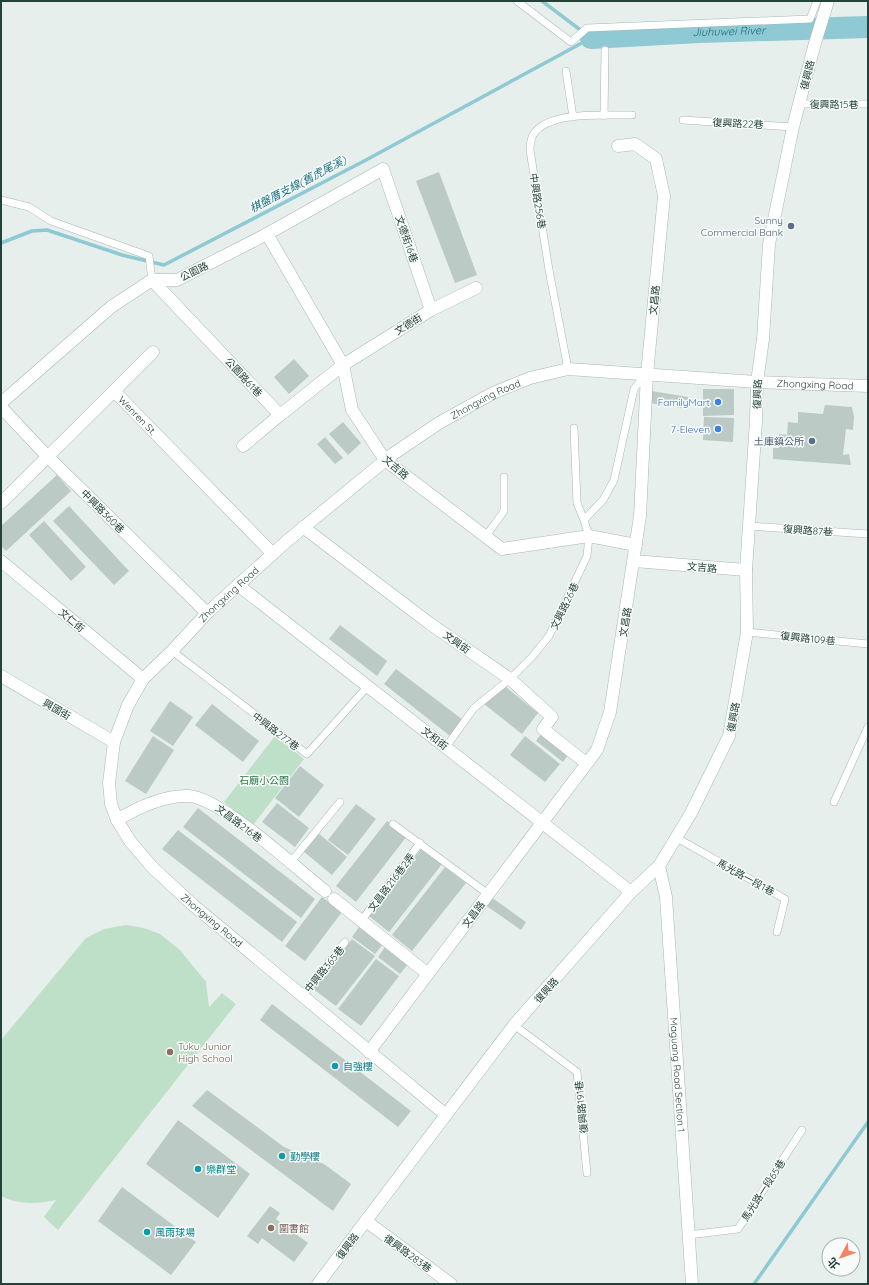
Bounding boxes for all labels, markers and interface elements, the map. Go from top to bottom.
water label: Jiuhuwei River [692,23,767,39]
street label: 復興路 [798,59,817,91]
street label: 復興路15巷 [809,98,859,111]
street label: 復興路22巷 [712,116,764,131]
water label: 棋盤厝支線(舊虎尾溪) [247,152,349,215]
street label: 中興路256巷 [527,172,548,230]
street label: 文德街16巷 [392,214,421,264]
place label: Sunny Commercial Bank [701,214,783,239]
marker: Sunny Commercial Bank [786,221,796,231]
street label: 公園路 [178,259,211,284]
street label: 文昌路 [646,284,663,316]
street label: 文德街 [392,311,424,338]
street label: 公園路61巷 [222,355,265,400]
street label: Zhongxing Road [448,377,522,422]
street label: Zhongxing Road [776,377,854,392]
street label: 復興路 [750,379,765,409]
street label: Wenren St. [115,393,159,438]
place label: FamilyMart [658,396,711,409]
marker: FamilyMart [713,397,723,407]
place label: 7-Eleven [671,423,710,436]
marker: 7-Eleven [713,424,723,434]
place label: 土庫鎮公所 [754,435,804,448]
marker: 土庫鎮公所 [807,436,817,446]
street label: 文吉路 [380,453,411,482]
street label: 中興路360巷 [78,487,127,536]
street label: 復興路87巷 [782,522,833,539]
street label: 文吉路 [686,560,717,575]
street label: Zhongxing Road [196,564,261,625]
street label: 文興路26巷 [547,580,581,632]
street label: 文仁街 [56,606,87,635]
street label: 文昌路 [617,606,634,638]
street label: 文興街 [441,628,473,656]
street label: 復興路109巷 [780,629,836,648]
street label: 興國街 [41,696,73,723]
street label: 復興路 [724,701,742,733]
street label: 中興路277巷 [250,709,302,753]
street label: 文和街 [419,724,451,753]
park label: 石廟小公園 [239,774,289,787]
street label: 文昌路216巷 [213,802,264,845]
street label: 文昌路216巷2弄 [365,850,418,914]
street label: 馬光路一段1巷 [715,856,777,899]
street label: Zhongxing Road [178,891,245,950]
street label: 文昌路 [459,898,488,930]
street label: 中興路365巷 [302,943,347,995]
street label: 復興路 [532,975,561,1006]
street label: Maguang Road Section 1 [667,1017,688,1133]
place label: Tuku Junior High School [178,1040,233,1065]
marker: Tuku Junior High School [165,1047,175,1057]
place label: 自強樓 [343,1060,373,1073]
marker: 自強樓 [330,1061,340,1071]
street label: 復興路191巷 [572,1080,591,1134]
place label: 勤學樓 [290,1150,320,1163]
marker: 勤學樓 [277,1151,287,1161]
street label: 馬光路一段65巷 [739,1157,788,1224]
place label: 樂群堂 [206,1163,236,1176]
marker: 樂群堂 [193,1164,203,1174]
place label: 圖書館 [279,1222,309,1235]
marker: 圖書館 [266,1223,276,1233]
place label: 風雨球場 [155,1226,195,1239]
marker: 風雨球場 [142,1227,152,1237]
street label: 復興路 [333,1230,362,1262]
street label: 復興路283巷 [381,1232,434,1275]
north arrow [821,1237,861,1277]
text: 北 [825,1255,842,1272]

